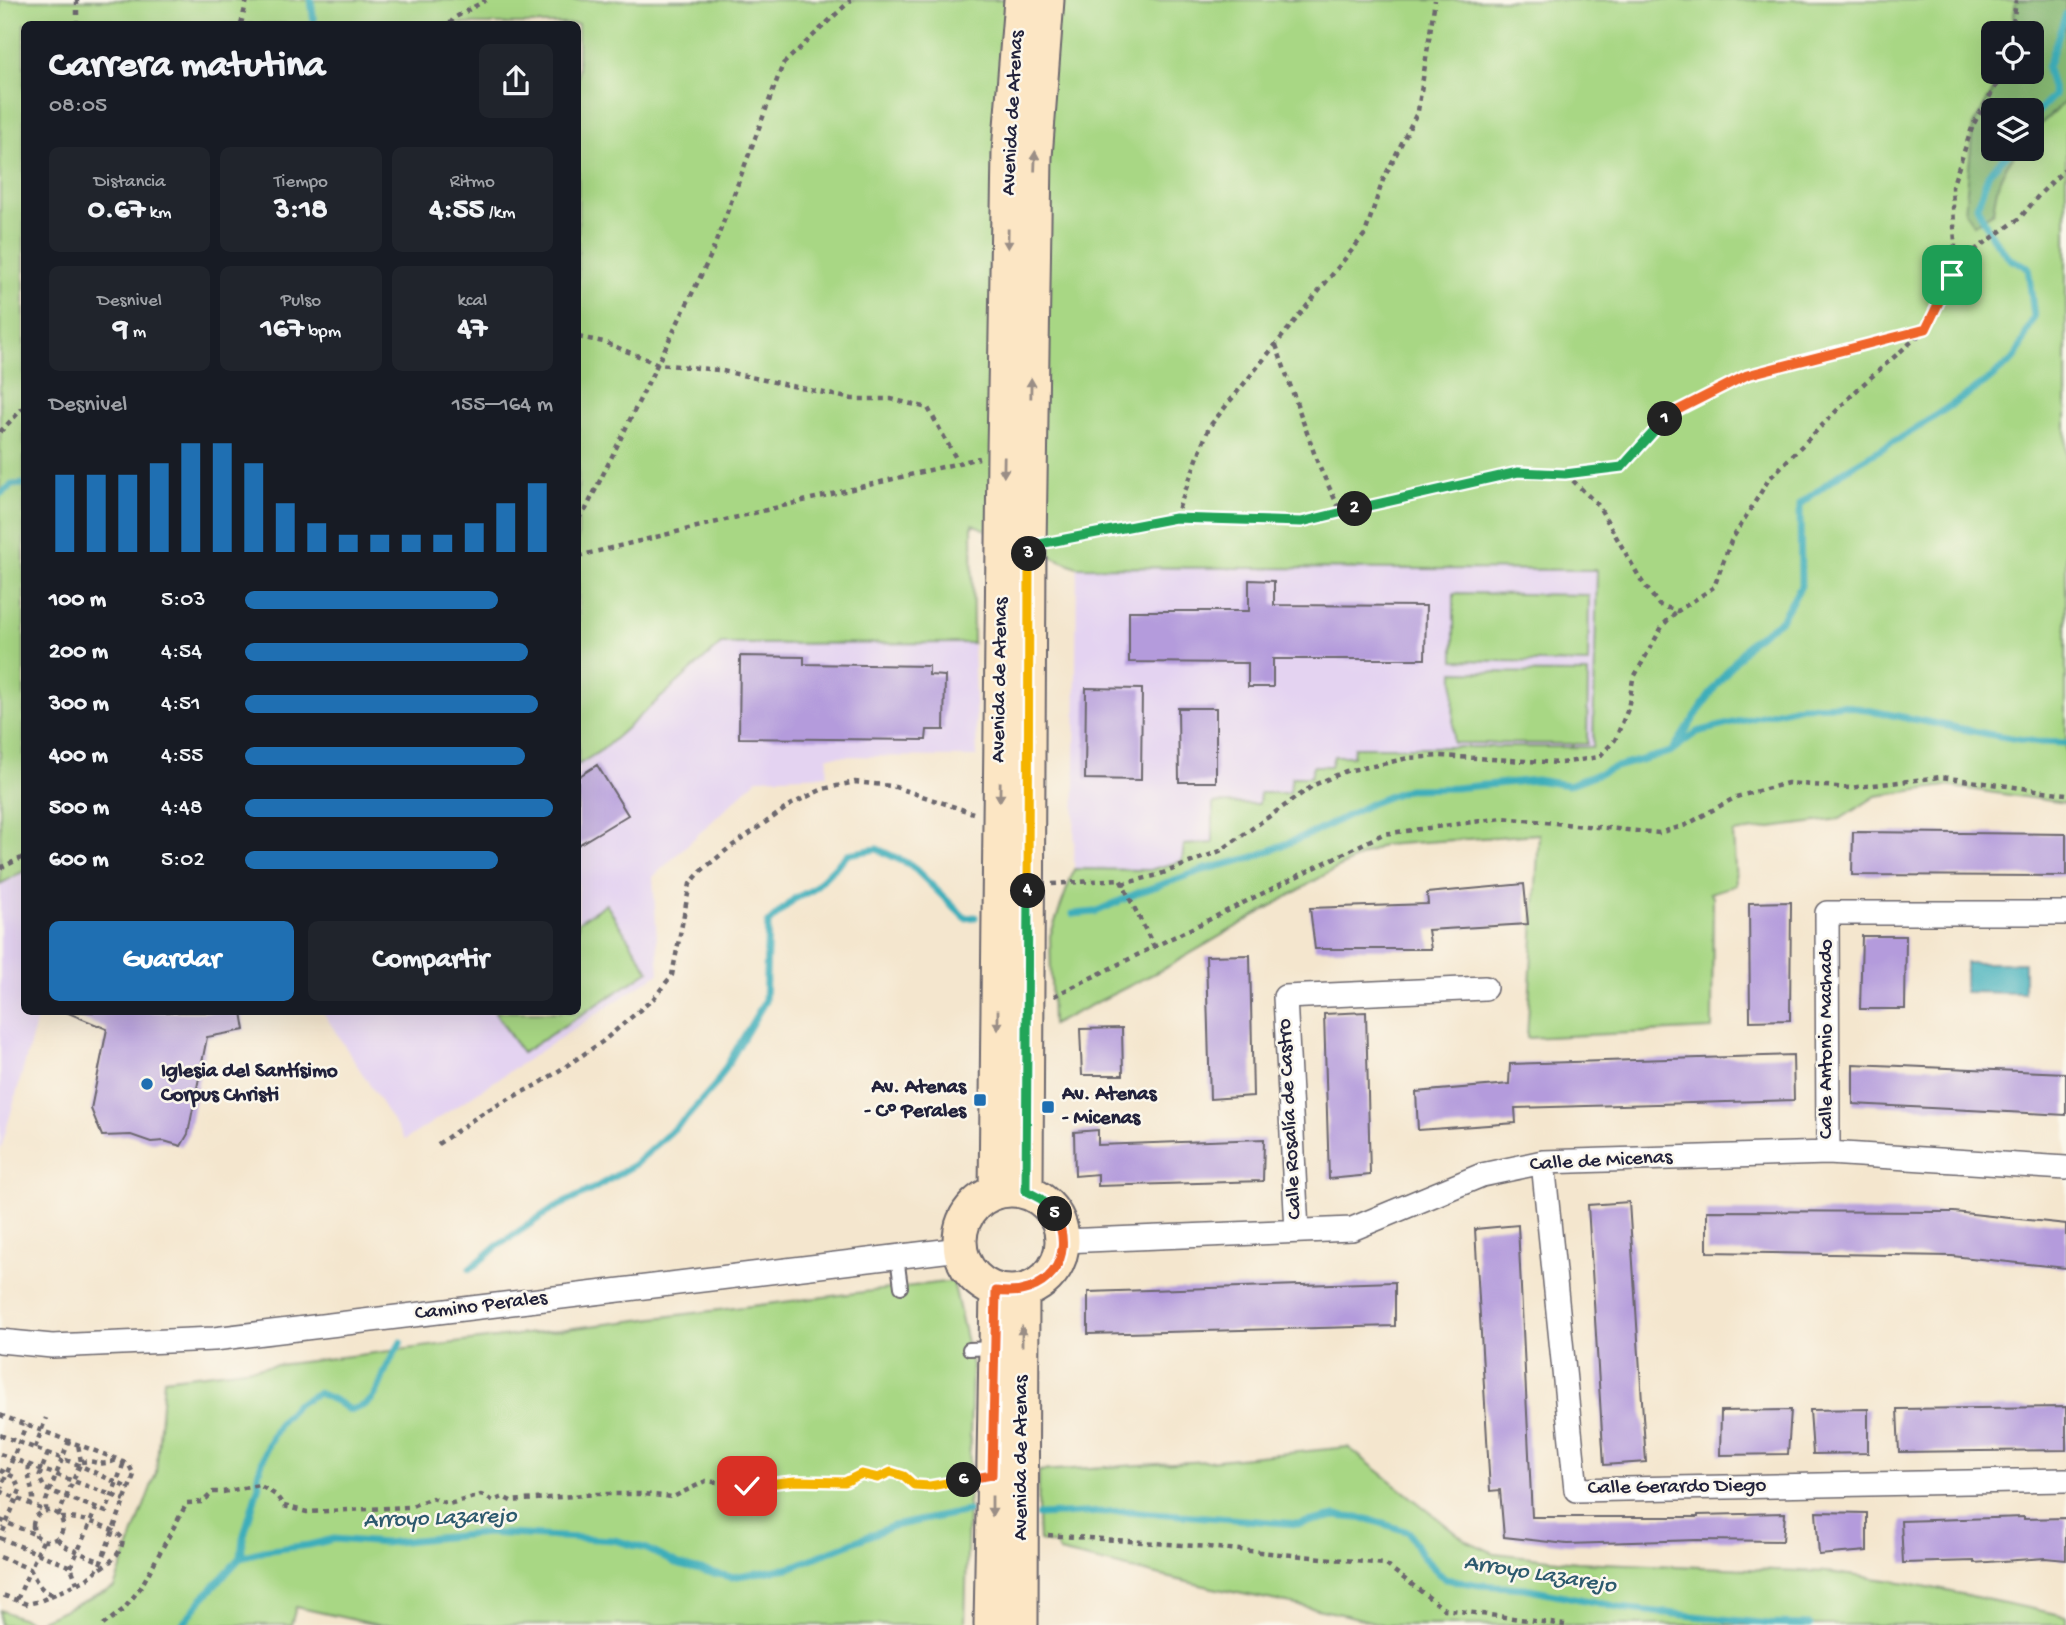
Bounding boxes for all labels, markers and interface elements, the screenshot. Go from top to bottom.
map controls [1981,21,2044,161]
button: locate [1981,21,2044,84]
street label: Avenida de Atenas [997,29,1031,196]
button: share [479,44,553,118]
text: Carrera matutina [49,45,325,89]
text: 08:05 [49,93,107,120]
button: layers [1981,98,2044,161]
one-way arrow [1030,150,1041,172]
text: Distancia [94,171,166,194]
text: Tiempo [274,171,328,194]
text: Ritmo [450,171,495,194]
text: 0.67 [88,194,145,229]
text: 3:18 [274,194,328,229]
text: 4:55 [429,194,484,229]
text: km [145,202,172,225]
text: /km [484,202,515,225]
one-way arrow [1002,229,1013,251]
pin [1922,245,1982,305]
icon: arrive [1933,256,1971,294]
text: Desnivel [97,290,162,313]
text: Pulso [281,290,321,313]
text: kcal [457,290,487,313]
text: 9 [113,313,128,348]
text: 167 [261,313,304,348]
text: 47 [457,313,487,348]
text: m [128,321,146,344]
text: bpm [304,321,341,344]
one-way arrow [1026,377,1037,399]
text: Desnivel [49,392,127,419]
text: 155–164 m [452,392,553,419]
pin: 1 [1648,402,1682,436]
text: 1 [1661,407,1668,430]
one-way arrow [998,456,1010,478]
pin: 2 [1338,491,1372,526]
text: 2 [1350,497,1359,520]
pin: 3 [1012,536,1046,572]
text: 3 [1024,542,1033,565]
text: 100 m [49,587,106,614]
text: 5:03 [161,587,205,614]
street label: Avenida de Atenas [987,596,1015,763]
text: 200 m [49,639,108,666]
text: 4:54 [161,639,202,666]
text: 300 m [49,691,109,718]
text: 4:51 [161,691,201,718]
text: 400 m [49,743,108,770]
text: 4:55 [161,743,203,770]
one-way arrow [994,781,1006,803]
text: 500 m [49,795,109,822]
text: 4:48 [161,795,203,822]
text: 600 m [49,847,109,874]
text: 5:02 [161,847,205,874]
pin: 4 [1010,874,1046,908]
text: 4 [1023,879,1032,902]
button: Guardar [49,921,294,1001]
button: Compartir [308,921,553,1001]
street label: Calle Antonio Machado [1815,939,1840,1139]
one-way arrow [992,1009,1004,1031]
street label: Calle Rosalía de Castro [1273,1018,1309,1220]
place label: Iglesia del Santísimo Corpus Christi [160,1060,338,1109]
marker: Iglesia del Santísimo Corpus Christi [139,1076,155,1092]
place label: Av. Atenas - Cº Perales [864,1076,967,1125]
place label: Av. Atenas - Micenas [1061,1083,1158,1132]
marker: Av. Atenas - Cº Perales [972,1092,988,1108]
marker: Av. Atenas - Micenas [1040,1099,1056,1115]
street label: Calle de Micenas [1529,1146,1674,1178]
pin: 5 [1038,1196,1072,1232]
text: 5 [1050,1202,1060,1225]
street label: Camino Perales [413,1286,550,1328]
one-way arrow [1016,1325,1028,1347]
street label: Avenida de Atenas [1010,1374,1035,1541]
pin [717,1456,777,1516]
pin: 6 [946,1462,982,1498]
icon: check [728,1467,766,1505]
text: 6 [959,1468,968,1491]
street label: Calle Gerardo Diego [1587,1474,1767,1502]
one-way arrow [986,1495,998,1517]
water label: Arroyo Lazarejo [363,1503,518,1535]
water label: Arroyo Lazarejo [1462,1550,1619,1600]

